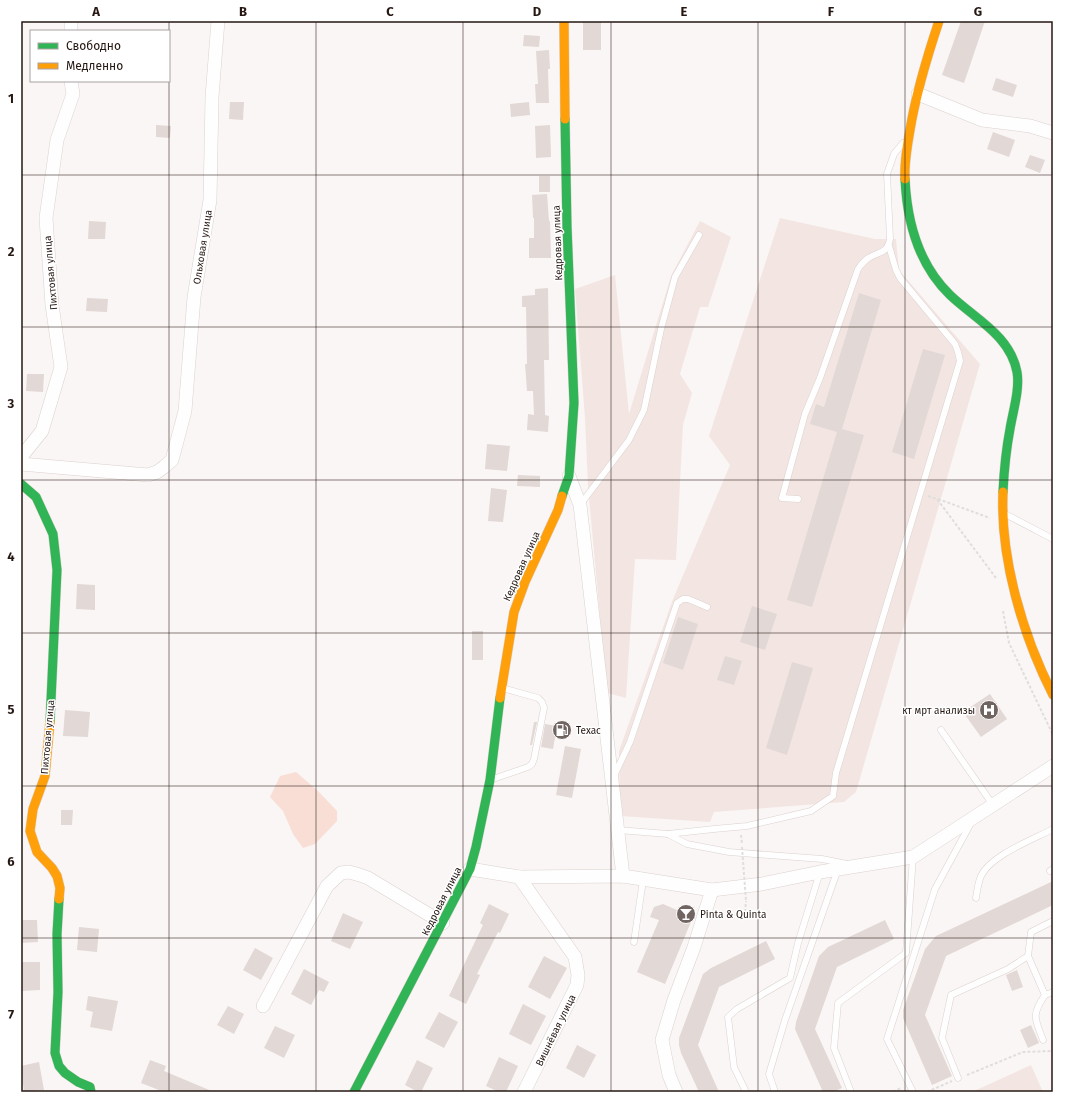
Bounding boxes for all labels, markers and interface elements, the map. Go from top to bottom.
text: A [91,4,100,19]
text: B [239,4,247,19]
text: C [386,4,394,19]
text: D [533,4,542,19]
text: E [681,4,688,19]
text: F [828,4,835,19]
text: G [974,4,982,19]
legend [30,30,170,82]
text: Свободно [66,39,121,53]
text: Медленно [66,59,123,73]
text: 1 [8,91,14,106]
street label: Кедровая улица [551,205,565,281]
street label: Ольховая улица [191,209,215,285]
street label: Пихтовая улица [42,235,60,311]
text: 2 [8,244,15,259]
text: 3 [7,396,15,411]
street label: Кедровая улица [501,529,543,603]
text: 4 [7,549,15,564]
street label: Пихтовая улица [39,699,57,775]
hospital icon: кт мрт анализы [978,699,1000,721]
text: 5 [8,702,15,717]
place label: кт мрт анализы [902,705,975,717]
fuel station icon: Техас [551,719,573,741]
place label: Техас [576,725,601,737]
text: 6 [7,854,15,869]
street label: Кедровая улица [419,865,464,938]
bar icon: Pinta & Quinta [675,903,697,925]
place label: Pinta & Quinta [700,909,766,921]
street label: Вишнёвая улица [532,992,578,1068]
text: 7 [8,1007,14,1022]

